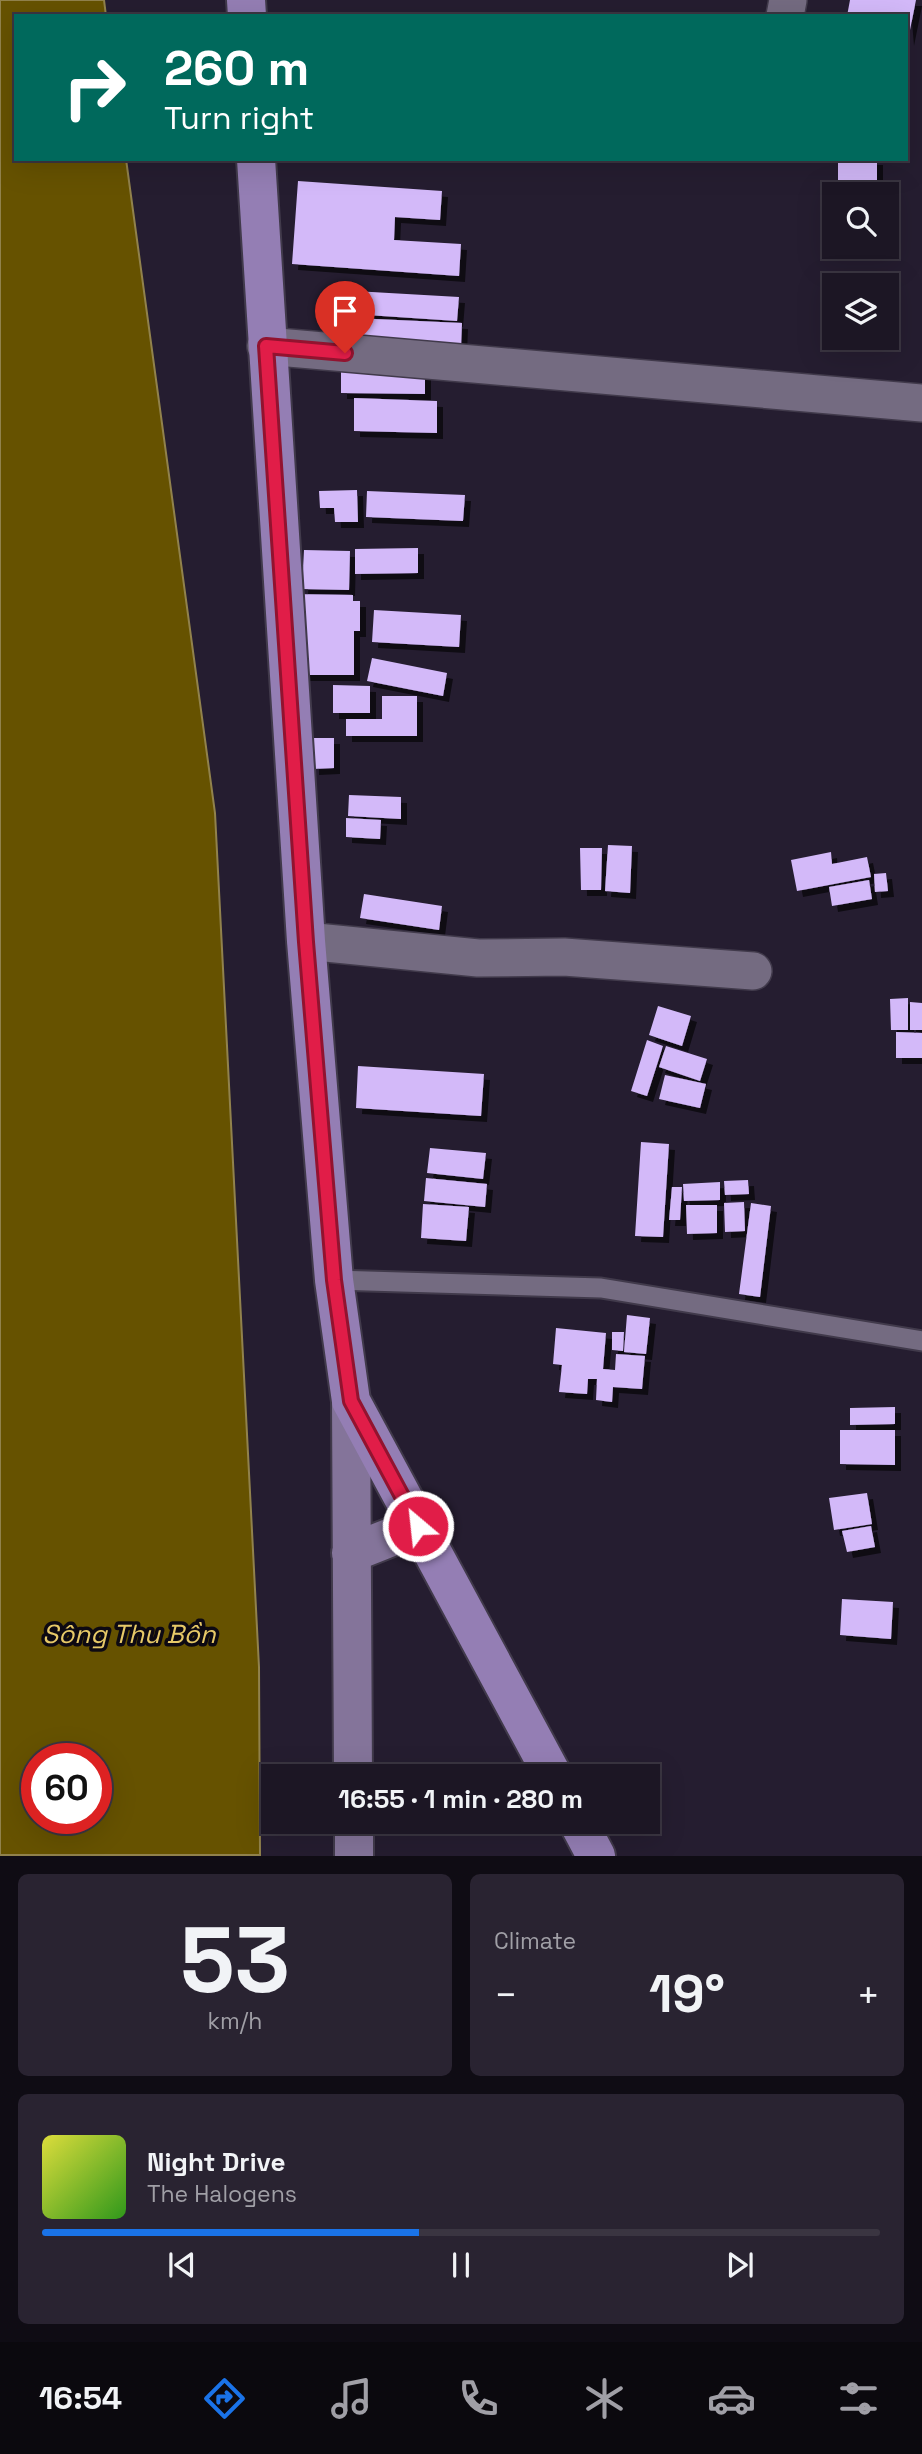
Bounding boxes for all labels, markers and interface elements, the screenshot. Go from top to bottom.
text: 260 m [164,37,309,99]
icon: right [49,42,140,133]
text: Turn right [164,98,314,138]
map controls [822,182,899,350]
button: search [822,182,899,259]
button: layers [822,273,899,350]
pin [315,281,375,353]
icon: arrive [326,292,364,330]
position arrow [381,1489,455,1563]
water label: Sông Thu Bồn [42,1617,217,1651]
speed limit sign: 60 [21,1743,112,1834]
text: 16:55 · 1 min · 280 m [338,1782,583,1816]
text: 53 [180,1902,290,2019]
text: Climate [494,1926,576,1956]
text: 19° [649,1961,725,2027]
text: − [494,1971,518,2019]
text: + [856,1971,880,2019]
text: km/h [208,2006,262,2036]
text: Night Drive [147,2145,285,2179]
text: The Halogens [147,2179,297,2209]
icon: previous [163,2246,201,2284]
icon: pause [442,2246,480,2284]
icon: next [721,2246,759,2284]
icon: directions [200,2374,249,2423]
icon: music [327,2374,376,2423]
icon: phone [454,2374,503,2423]
icon: climate [580,2374,629,2423]
icon: car [707,2374,756,2423]
icon: filters [834,2374,883,2423]
text: 16:54 [39,2378,122,2418]

